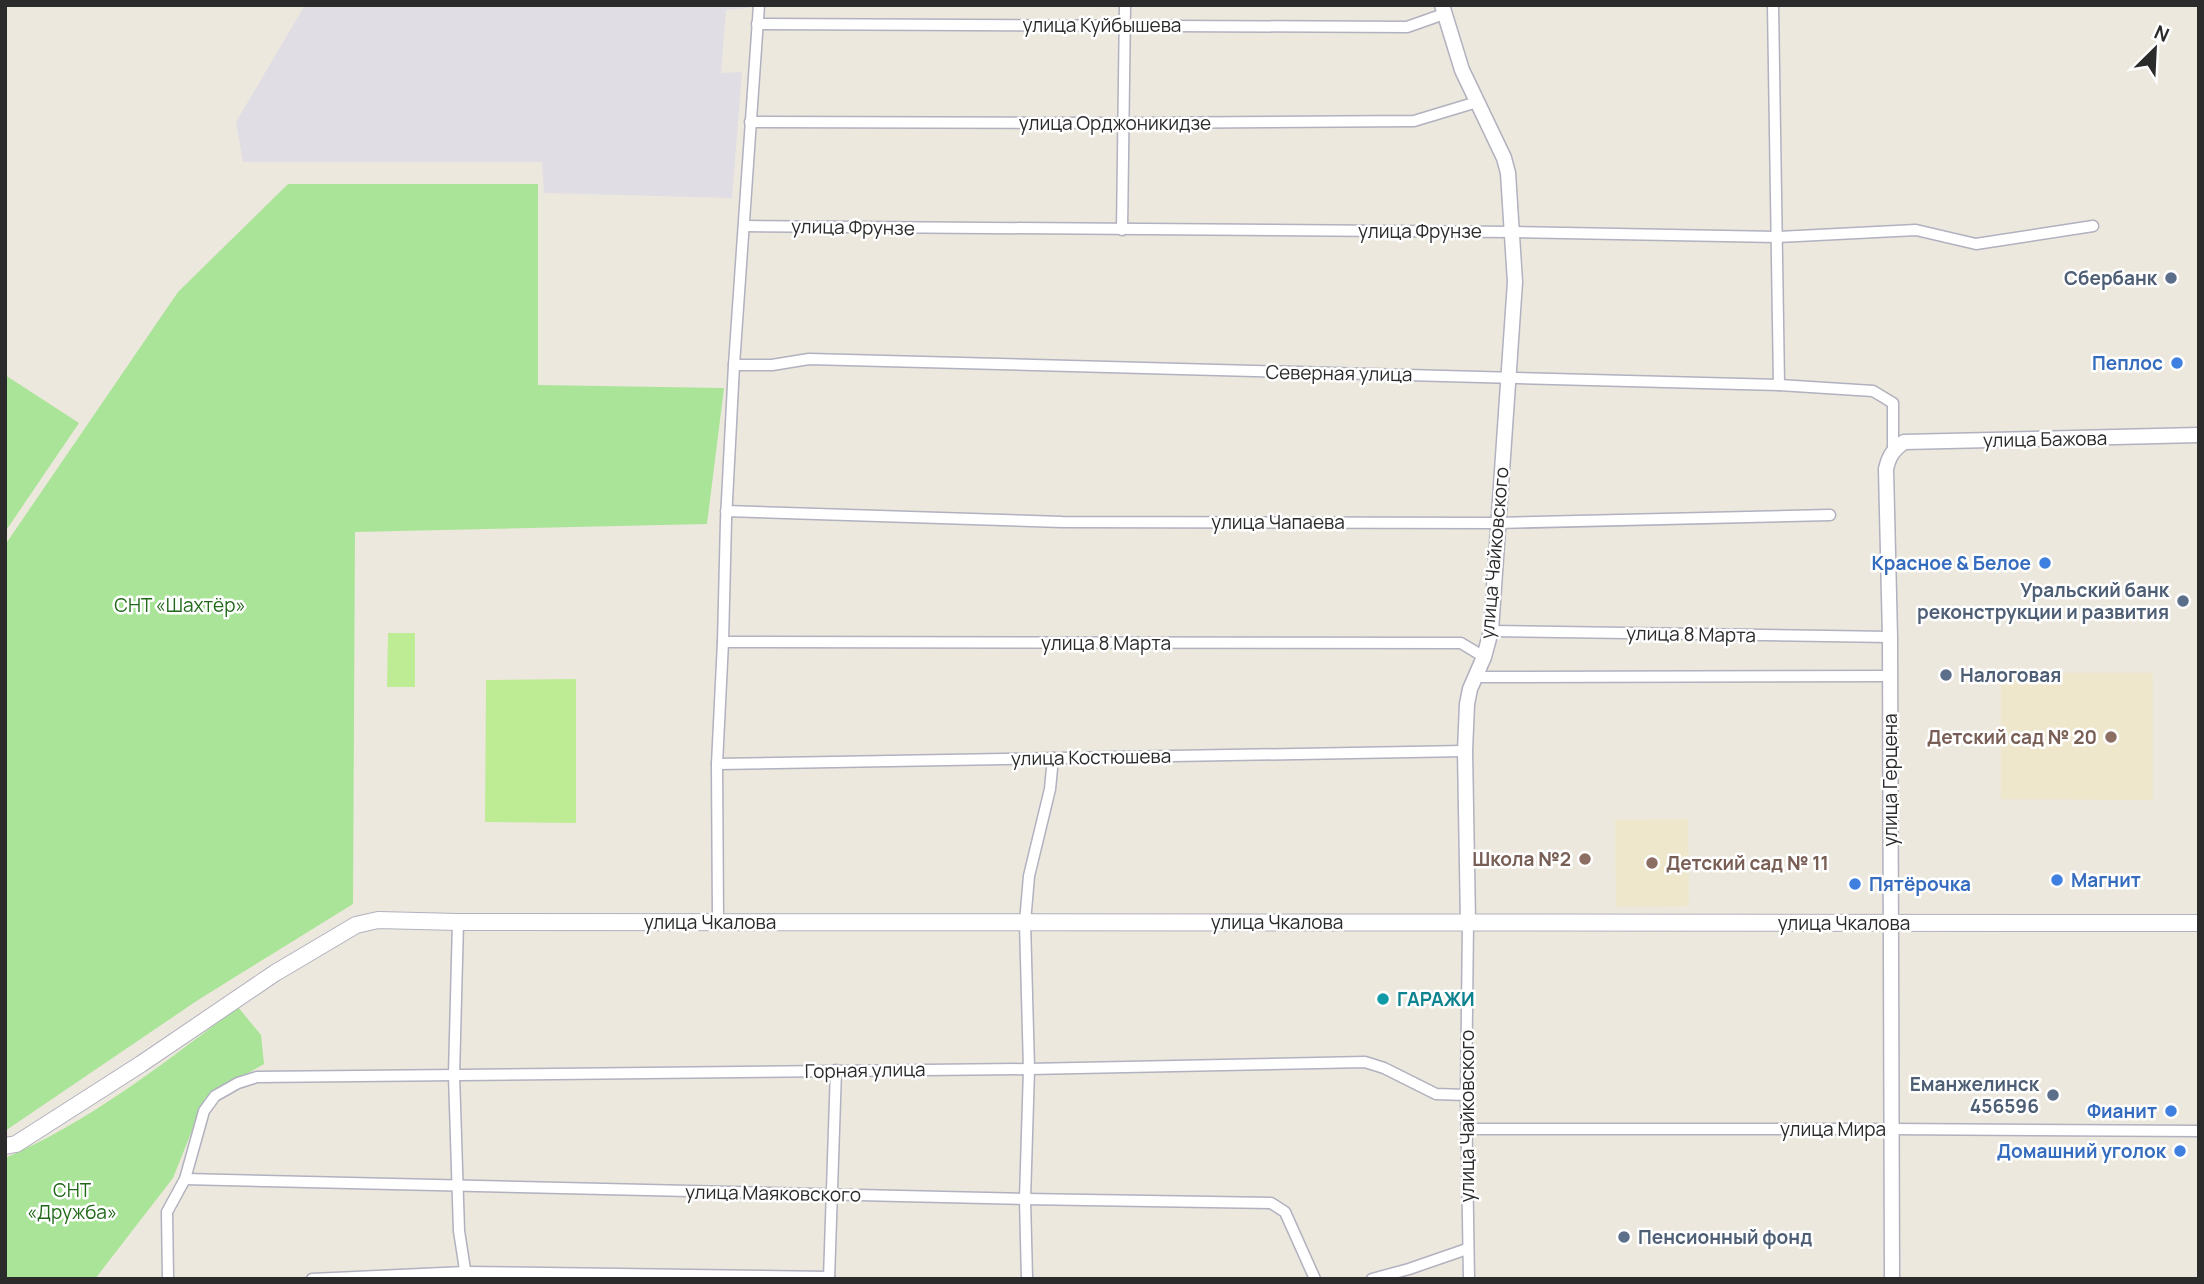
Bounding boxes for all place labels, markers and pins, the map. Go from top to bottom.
place label: Сбербанк [2064,265,2158,291]
marker: Сбербанк [2163,270,2179,286]
place label: Пеплос [2092,350,2163,376]
marker: Пеплос [2169,355,2185,371]
place label: Красное & Белое [1872,550,2031,576]
marker: Красное & Белое [2037,555,2053,571]
place label: Уральский банк реконструкции и развития [1917,577,2170,625]
marker: Уральский банк реконструкции и развития [2175,593,2191,609]
place label: Налоговая [1960,662,2061,688]
marker: Налоговая [1938,667,1954,683]
place label: Детский сад № 20 [1927,724,2097,750]
marker: Детский сад № 20 [2103,729,2119,745]
place label: Школа №2 [1472,846,1571,872]
place label: Детский сад № 11 [1666,850,1829,876]
marker: Школа №2 [1577,851,1593,867]
marker: Детский сад № 11 [1644,855,1660,871]
place label: Магнит [2071,867,2141,893]
place label: Пятёрочка [1869,871,1971,897]
marker: Магнит [2049,872,2065,888]
marker: Пятёрочка [1847,876,1863,892]
place label: ГАРАЖИ [1397,986,1475,1012]
marker: ГАРАЖИ [1375,991,1391,1007]
place label: Еманжелинск 456596 [1910,1071,2040,1119]
marker: Еманжелинск 456596 [2045,1087,2061,1103]
place label: Фианит [2087,1098,2157,1124]
marker: Фианит [2163,1103,2179,1119]
place label: Домашний уголок [1997,1138,2167,1164]
marker: Домашний уголок [2172,1143,2188,1159]
place label: Пенсионный фонд [1638,1224,1812,1250]
marker: Пенсионный фонд [1616,1229,1632,1245]

